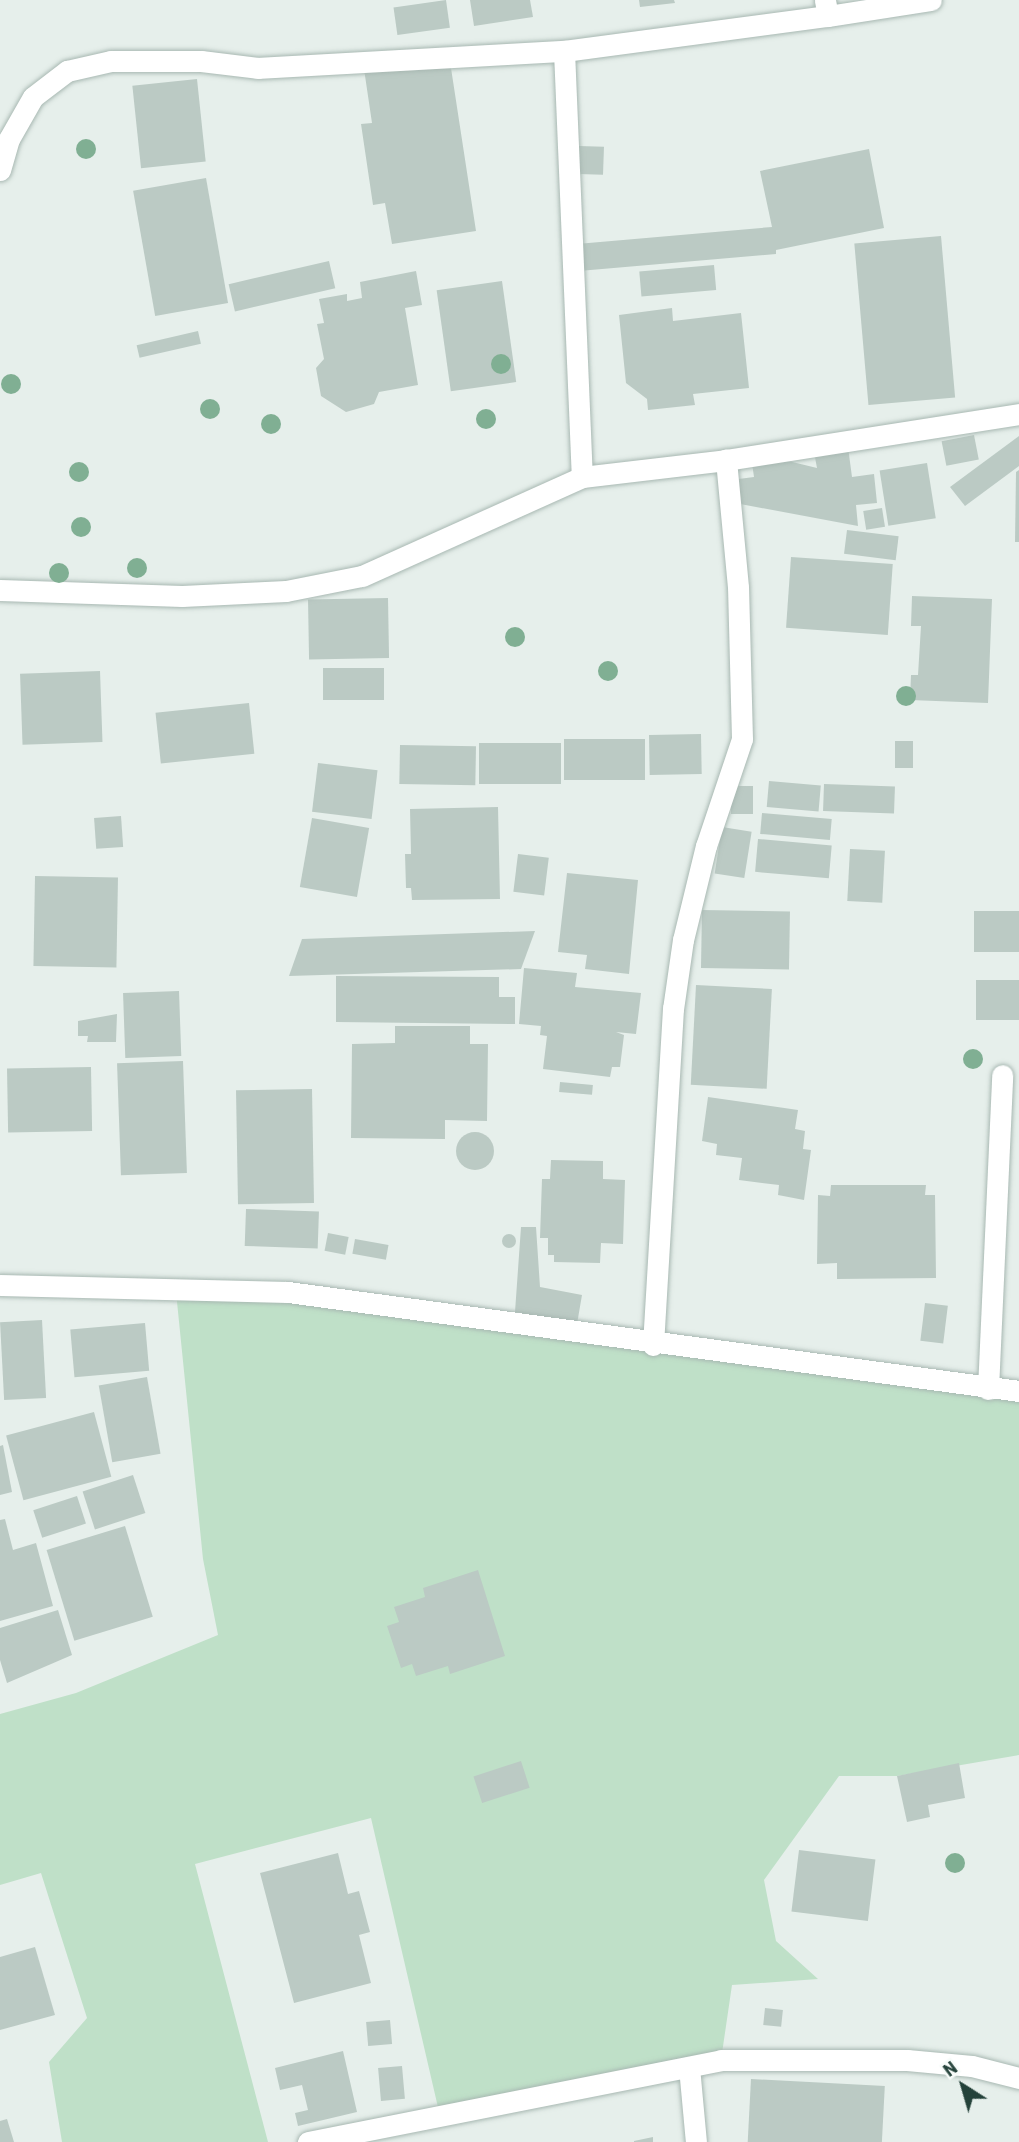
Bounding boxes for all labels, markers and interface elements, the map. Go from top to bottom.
north arrow [928,2051,998,2121]
text: N [938,2056,962,2082]

